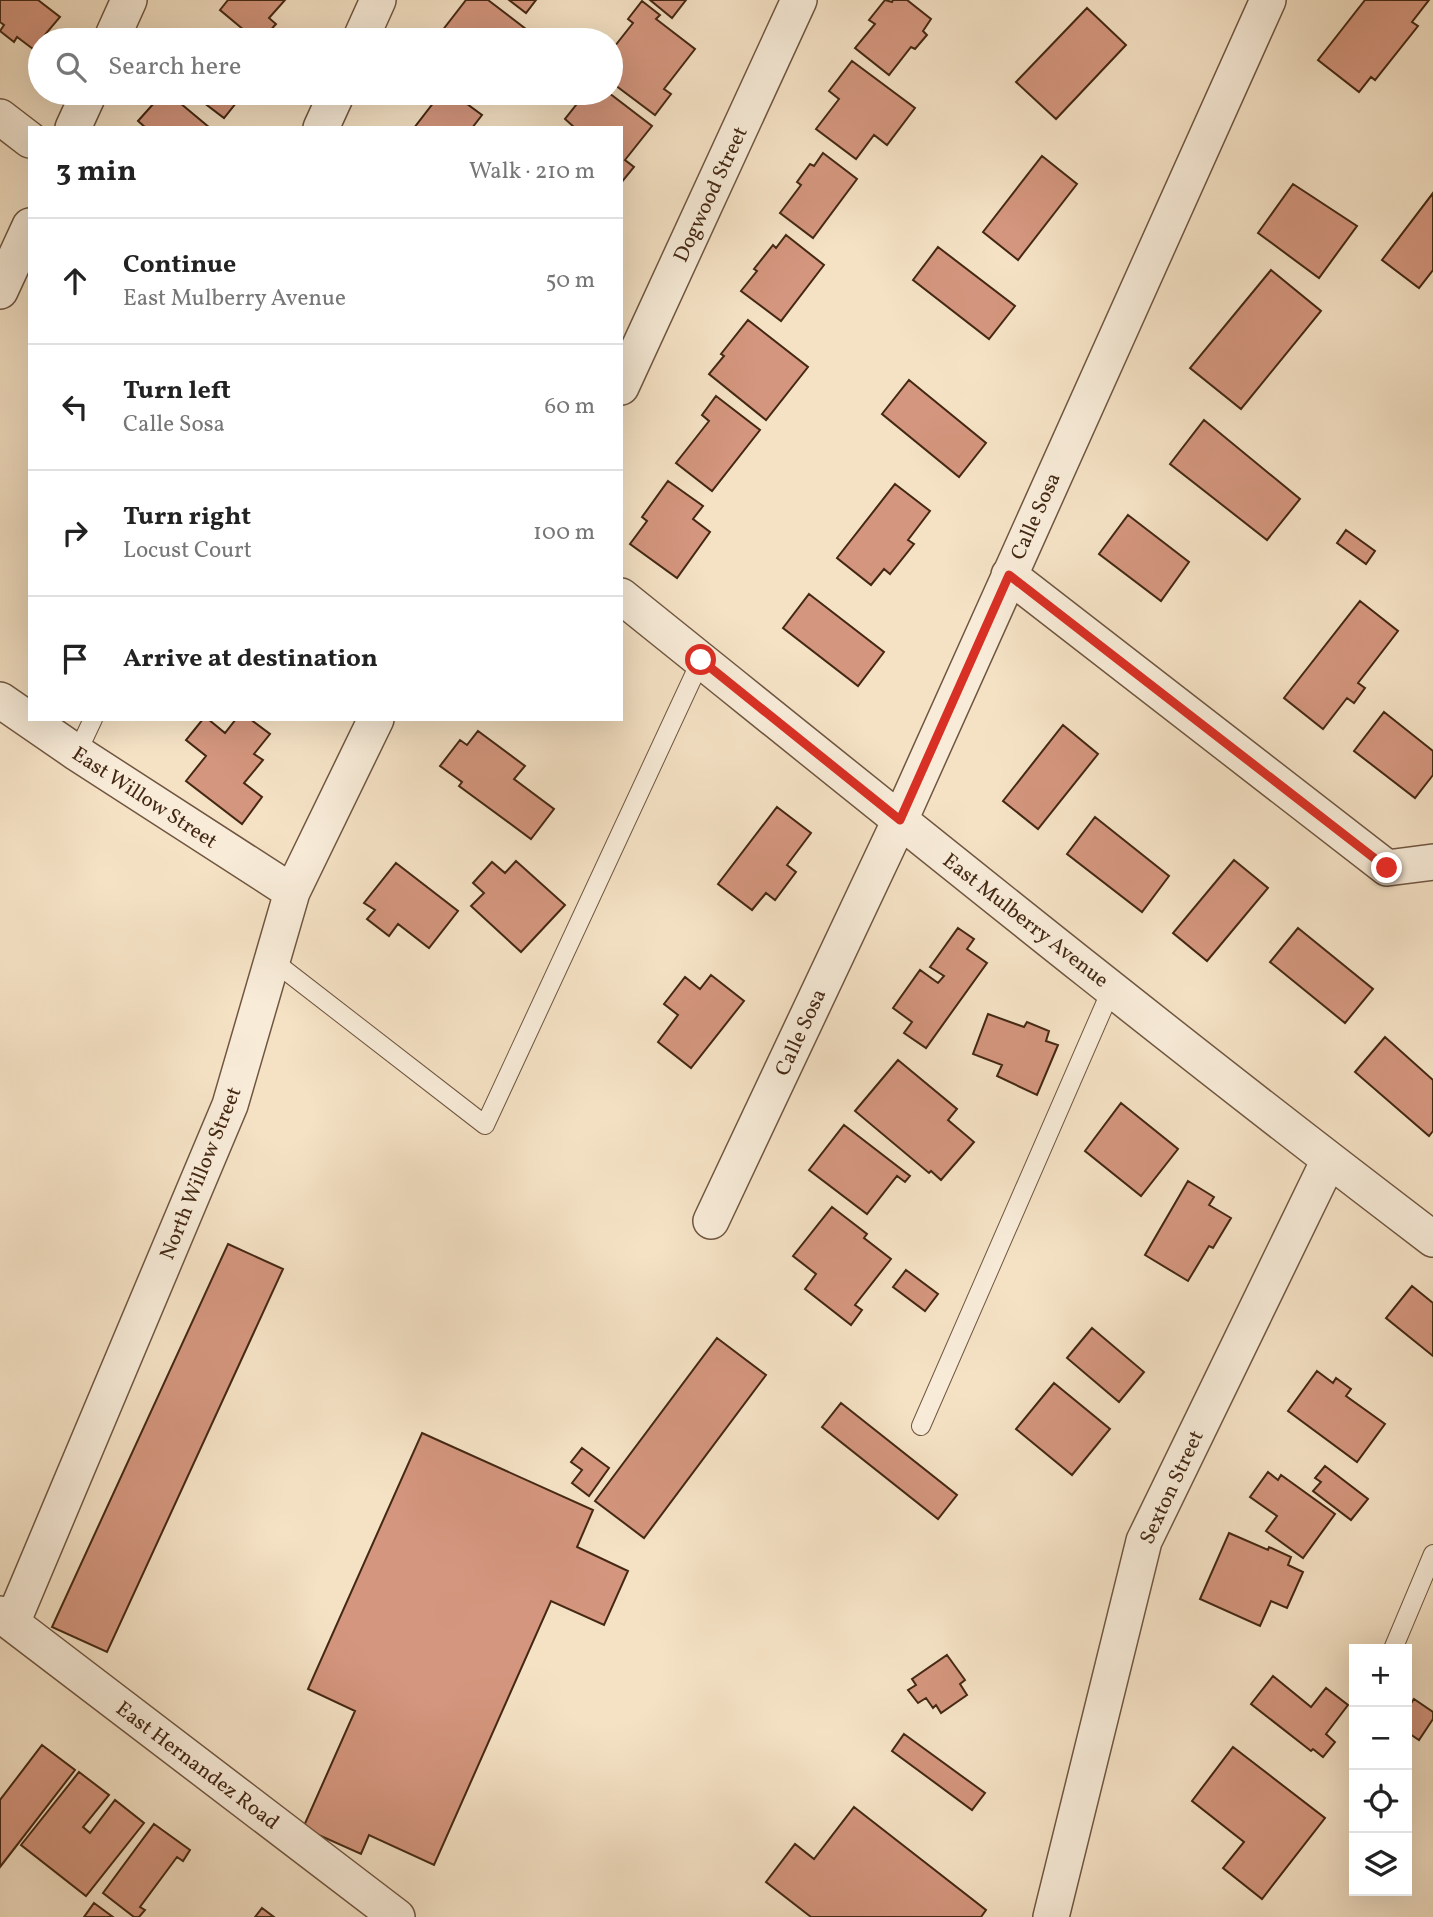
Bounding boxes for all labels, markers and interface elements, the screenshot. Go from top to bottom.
search box [28,28,623,105]
icon: search [52,48,90,86]
text: Search here [108,49,241,85]
street label: Dogwood Street [667,122,756,267]
text: 3 min [56,151,137,193]
text: Walk · 210 m [469,156,595,188]
text: Continue [123,247,236,283]
icon: ahead [56,262,94,300]
text: 50 m [546,265,595,297]
text: East Mulberry Avenue [123,283,346,315]
text: Turn left [123,373,231,409]
icon: left [56,388,94,426]
text: 60 m [545,391,595,423]
text: Calle Sosa [123,409,225,441]
street label: Calle Sosa [1004,468,1069,565]
text: Turn right [123,499,251,535]
icon: right [56,514,94,552]
text: 100 m [533,517,595,549]
text: Locust Court [123,535,252,567]
icon: arrive [56,640,94,678]
text: Arrive at destination [123,641,378,677]
route start [685,644,716,675]
street label: East Willow Street [66,740,223,856]
street label: East Mulberry Avenue [936,847,1114,995]
route end [1371,852,1402,883]
street label: Calle Sosa [769,984,834,1081]
street label: North Willow Street [153,1083,249,1264]
street label: Sexton Street [1133,1426,1211,1549]
map controls [1349,1644,1412,1896]
button: + [1349,1644,1412,1707]
street label: East Hernandez Road [109,1695,285,1837]
button: − [1349,1707,1412,1770]
button: locate [1349,1770,1412,1833]
button: layers [1349,1833,1412,1896]

